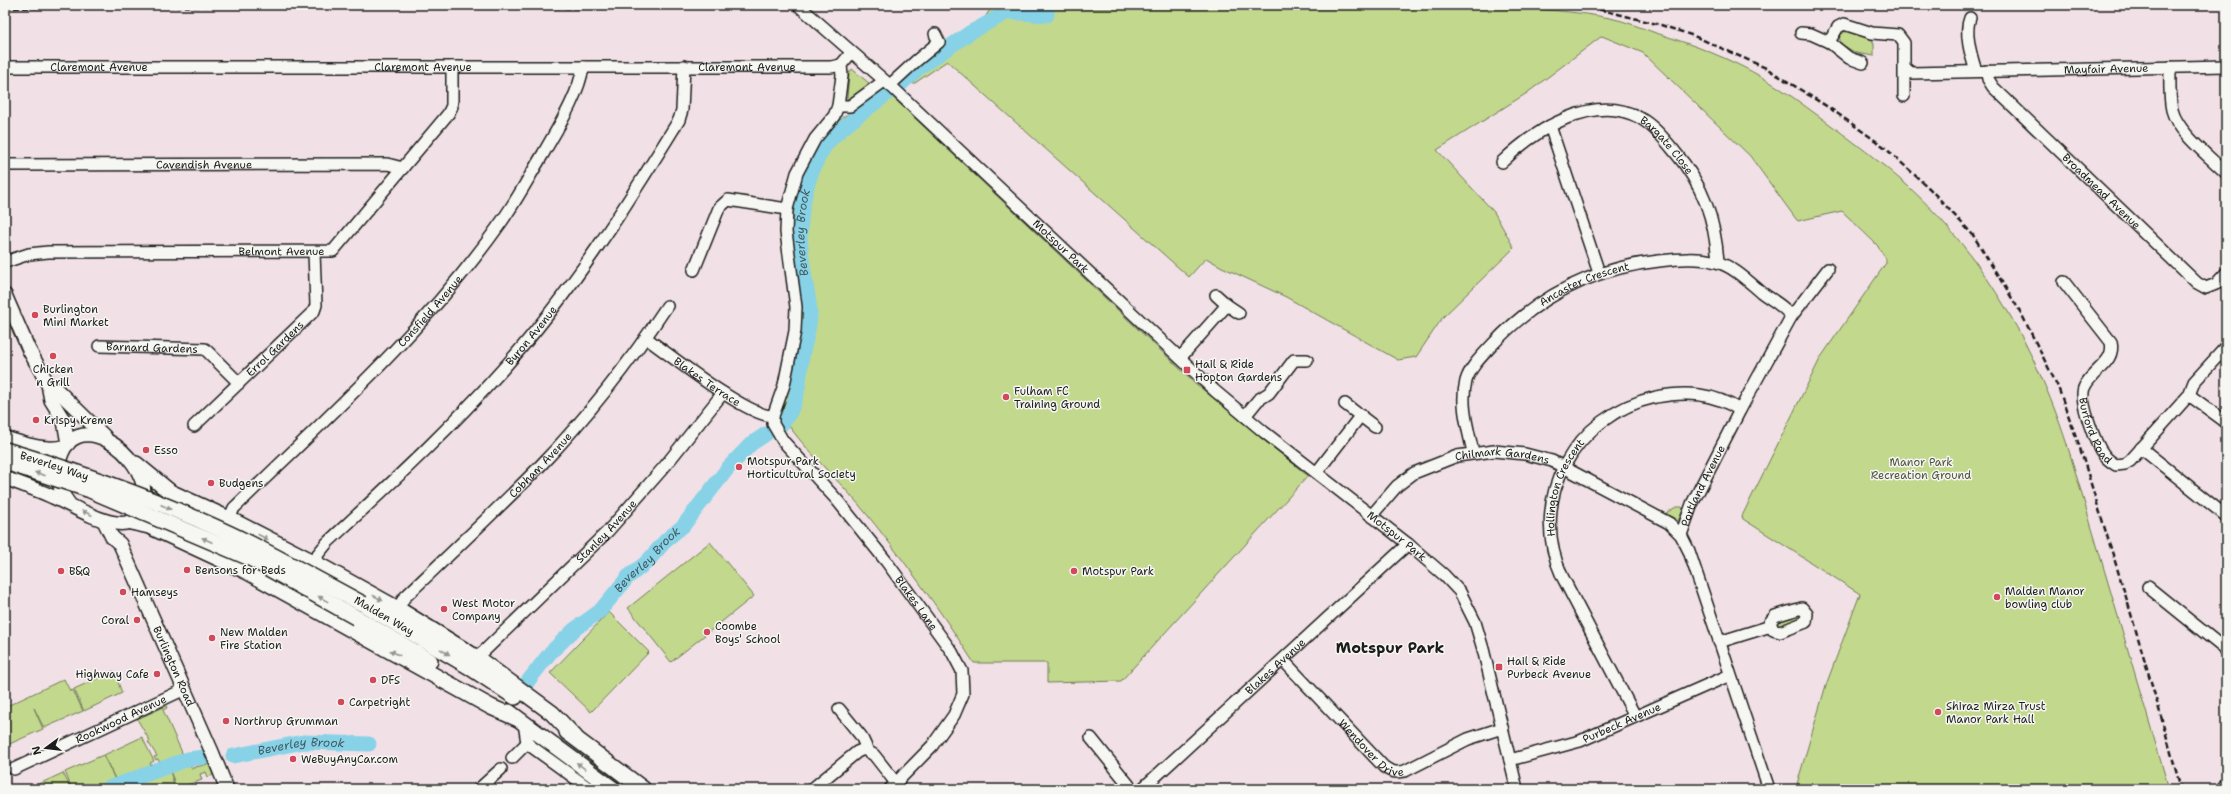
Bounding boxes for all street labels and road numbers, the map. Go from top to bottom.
street label: Claremont Avenue [50,60,148,75]
street label: Claremont Avenue [374,60,472,75]
street label: Claremont Avenue [698,60,796,75]
street label: Mayfair Avenue [2064,60,2149,77]
street label: Bargate Close [1637,113,1697,177]
street label: Broadmead Avenue [2059,150,2144,232]
street label: Cavendish Avenue [156,157,252,172]
street label: Motspur Park [1030,216,1093,276]
street label: Belmont Avenue [239,244,325,259]
street label: Ancaster Crescent [1536,258,1631,310]
street label: Consfield Avenue [394,272,466,350]
street label: Byron Avenue [502,302,560,369]
street label: Errol Gardens [243,317,307,380]
street label: Barnard Gardens [106,339,198,356]
street label: Blakes Terrace [671,353,743,410]
street label: Burford Road [2076,397,2116,467]
street label: Cobham Avenue [505,429,575,501]
street label: Hollington Crescent [1543,435,1588,537]
street label: Portland Avenue [1677,442,1728,528]
street label: Chilmark Gardens [1454,443,1551,468]
street label: Beverley Way [18,447,91,484]
street label: Stanley Avenue [572,496,640,566]
street label: Motspur Park [1364,508,1430,564]
street label: Blakes Lane [892,573,941,633]
street label: Malden Way [351,593,417,639]
street label: Burlington Road [150,624,198,709]
street label: Blakes Avenue [1242,635,1309,698]
street label: Rookwood Avenue [73,691,169,747]
street label: Purbeck Avenue [1580,699,1663,747]
street label: Wendover Drive [1335,716,1405,780]

